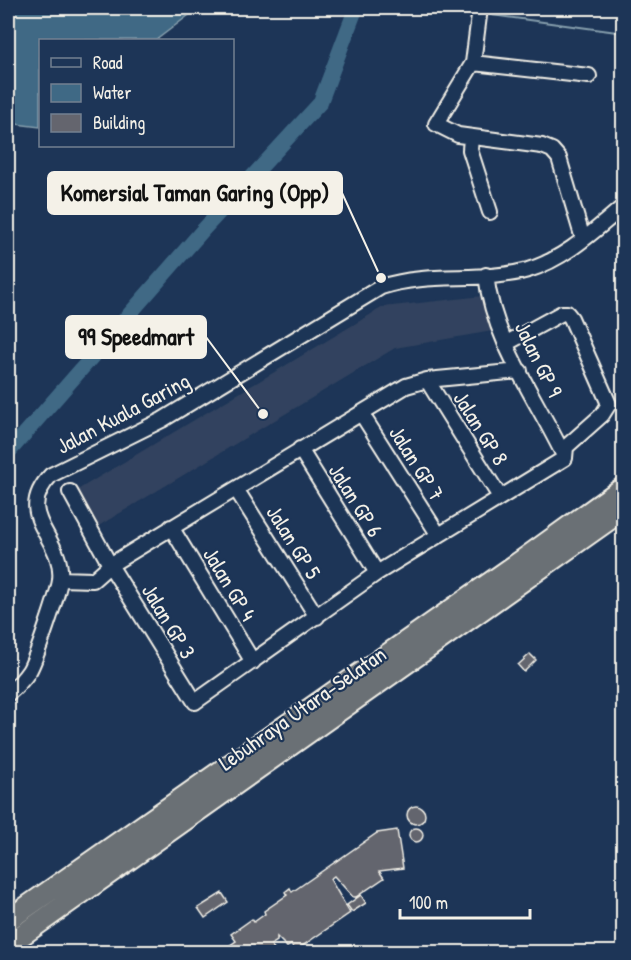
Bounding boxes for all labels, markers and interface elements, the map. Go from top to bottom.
legend [39,39,234,147]
text: Road [93,50,123,75]
text: Water [93,80,131,105]
text: Building [93,110,145,135]
callout: Komersial Taman Garing (Opp) [48,172,342,214]
text: Komersial Taman Garing (Opp) [60,176,330,209]
callout: 99 Speedmart [66,316,206,358]
street label: Jalan GP 9 [508,316,570,402]
text: 99 Speedmart [78,320,195,353]
street label: Jalan Kuala Garing [51,365,195,461]
street label: Jalan GP 8 [447,385,515,471]
street label: Jalan GP 7 [382,420,452,506]
street label: Jalan GP 6 [322,458,390,543]
street label: Jalan GP 5 [260,499,328,585]
street label: Jalan GP 4 [196,542,264,626]
street label: Jalan GP 3 [135,578,203,664]
street label: Lebuhraya Utara–Selatan [212,639,392,777]
scale bar [400,882,530,920]
text: 100 m [409,890,448,915]

